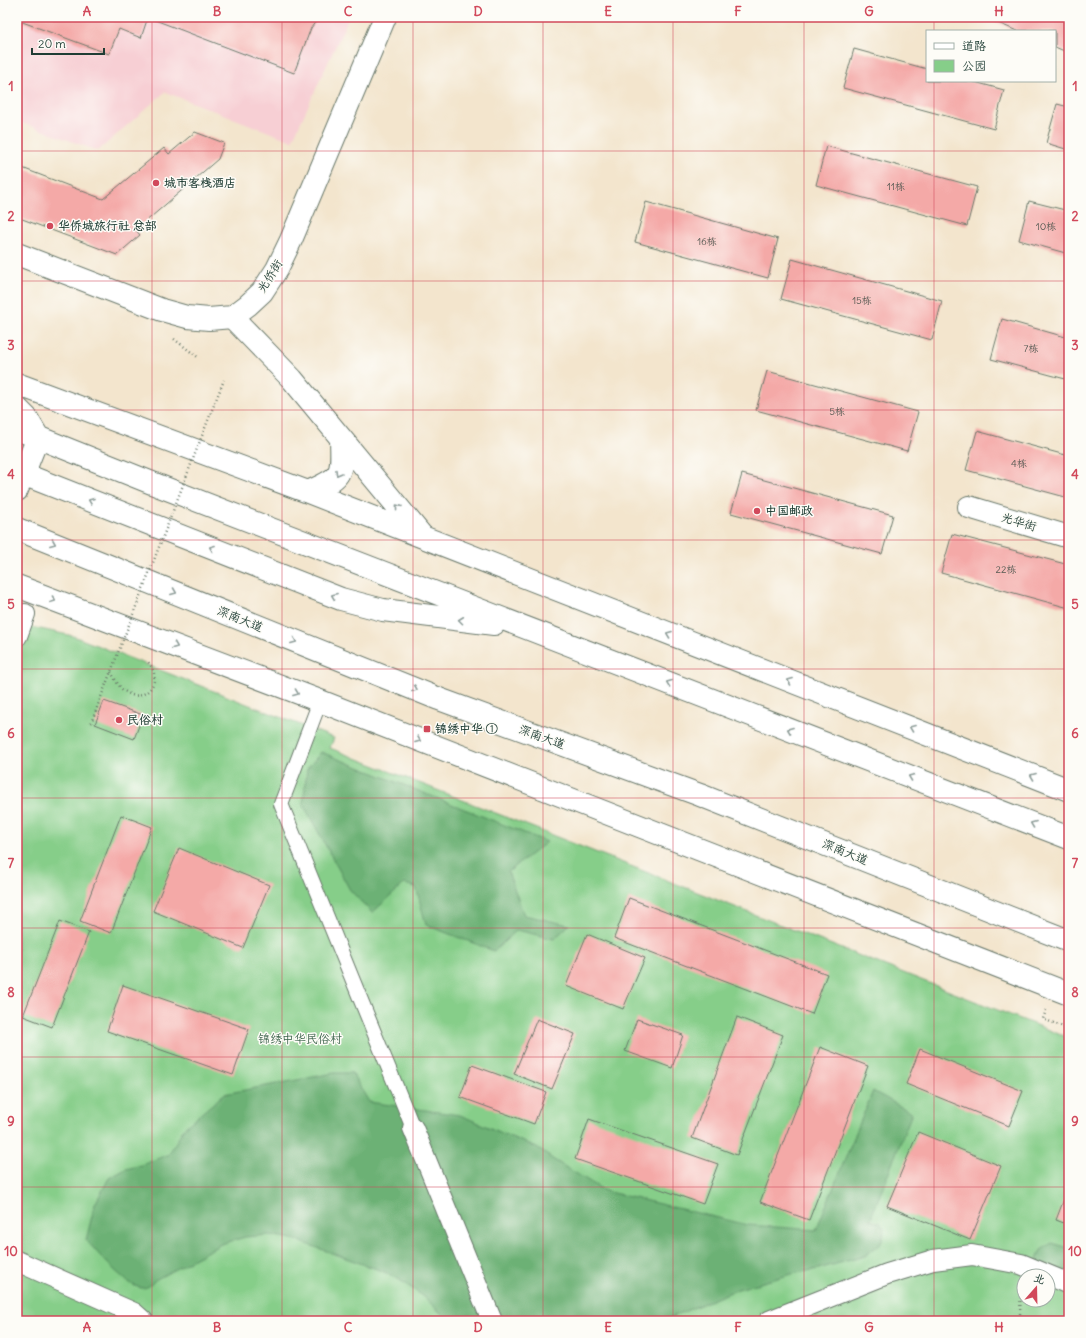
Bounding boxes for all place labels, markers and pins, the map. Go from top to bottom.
place label: 城市客栈酒店 [164,175,236,190]
marker: 城市客栈酒店 [151,178,161,188]
place label: 华侨城旅行社 总部 [58,218,157,233]
marker: 华侨城旅行社 总部 [45,221,55,231]
place label: 中国邮政 [765,503,813,518]
marker: 中国邮政 [752,506,762,516]
place label: 民俗村 [127,712,163,727]
marker: 民俗村 [114,715,124,725]
place label: 锦绣中华 ① [435,721,498,736]
marker: 锦绣中华 ① [422,724,432,734]

